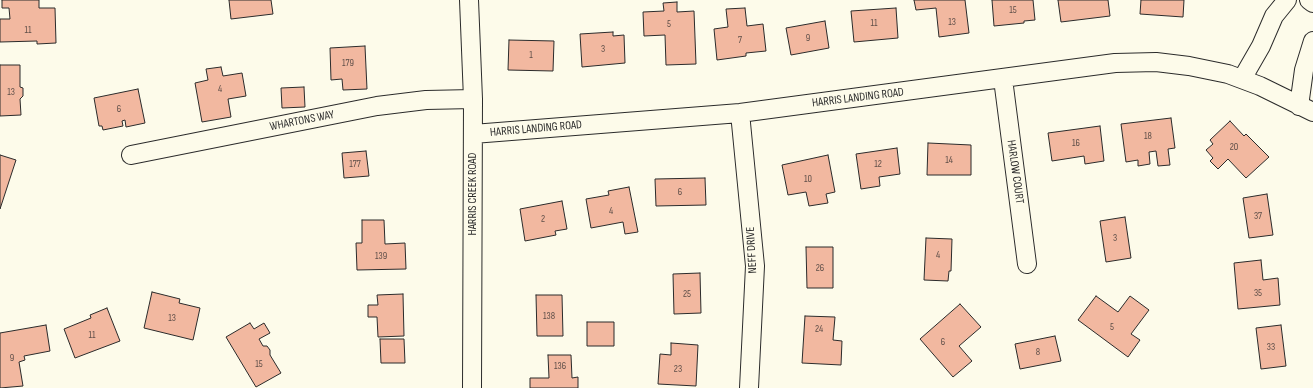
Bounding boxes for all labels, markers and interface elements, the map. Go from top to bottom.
house number: 15 [1009,4,1017,16]
house number: 13 [948,16,956,28]
house number: 11 [871,17,877,29]
house number: 5 [667,18,671,30]
house number: 11 [25,24,31,36]
house number: 9 [806,32,810,44]
house number: 7 [738,34,742,46]
house number: 3 [601,43,605,55]
house number: 1 [529,49,533,61]
house number: 179 [342,57,354,69]
house number: 4 [218,83,222,95]
street label: HARRIS LANDING ROAD [811,85,905,111]
house number: 13 [7,86,15,98]
house number: 6 [117,103,121,115]
street label: WHARTONS WAY [269,108,335,134]
street label: HARRIS LANDING ROAD [489,118,583,140]
house number: 18 [1144,130,1152,142]
house number: 16 [1072,137,1080,149]
street label: HARLOW COURT [1003,139,1027,205]
house number: 20 [1230,141,1238,153]
street label: HARRIS CREEK ROAD [466,153,480,235]
house number: 14 [945,154,953,166]
house number: 177 [349,158,361,170]
house number: 12 [874,158,882,170]
house number: 10 [804,173,812,185]
house number: 6 [678,186,682,198]
house number: 4 [609,205,613,217]
house number: 37 [1254,210,1262,222]
house number: 2 [541,213,545,225]
street label: NEFF DRIVE [744,226,760,274]
house number: 3 [1113,232,1117,244]
house number: 4 [936,249,940,261]
house number: 139 [375,250,387,262]
house number: 26 [816,262,824,274]
house number: 35 [1254,287,1262,299]
house number: 25 [683,288,691,300]
house number: 138 [543,310,555,322]
house number: 13 [168,312,176,324]
house number: 5 [1110,321,1114,333]
house number: 24 [815,323,823,335]
house number: 11 [89,329,95,341]
house number: 6 [941,336,945,348]
house number: 33 [1267,341,1275,353]
house number: 8 [1036,346,1040,358]
house number: 9 [10,352,14,364]
house number: 15 [255,358,263,370]
house number: 136 [554,360,566,372]
house number: 23 [674,363,682,375]

